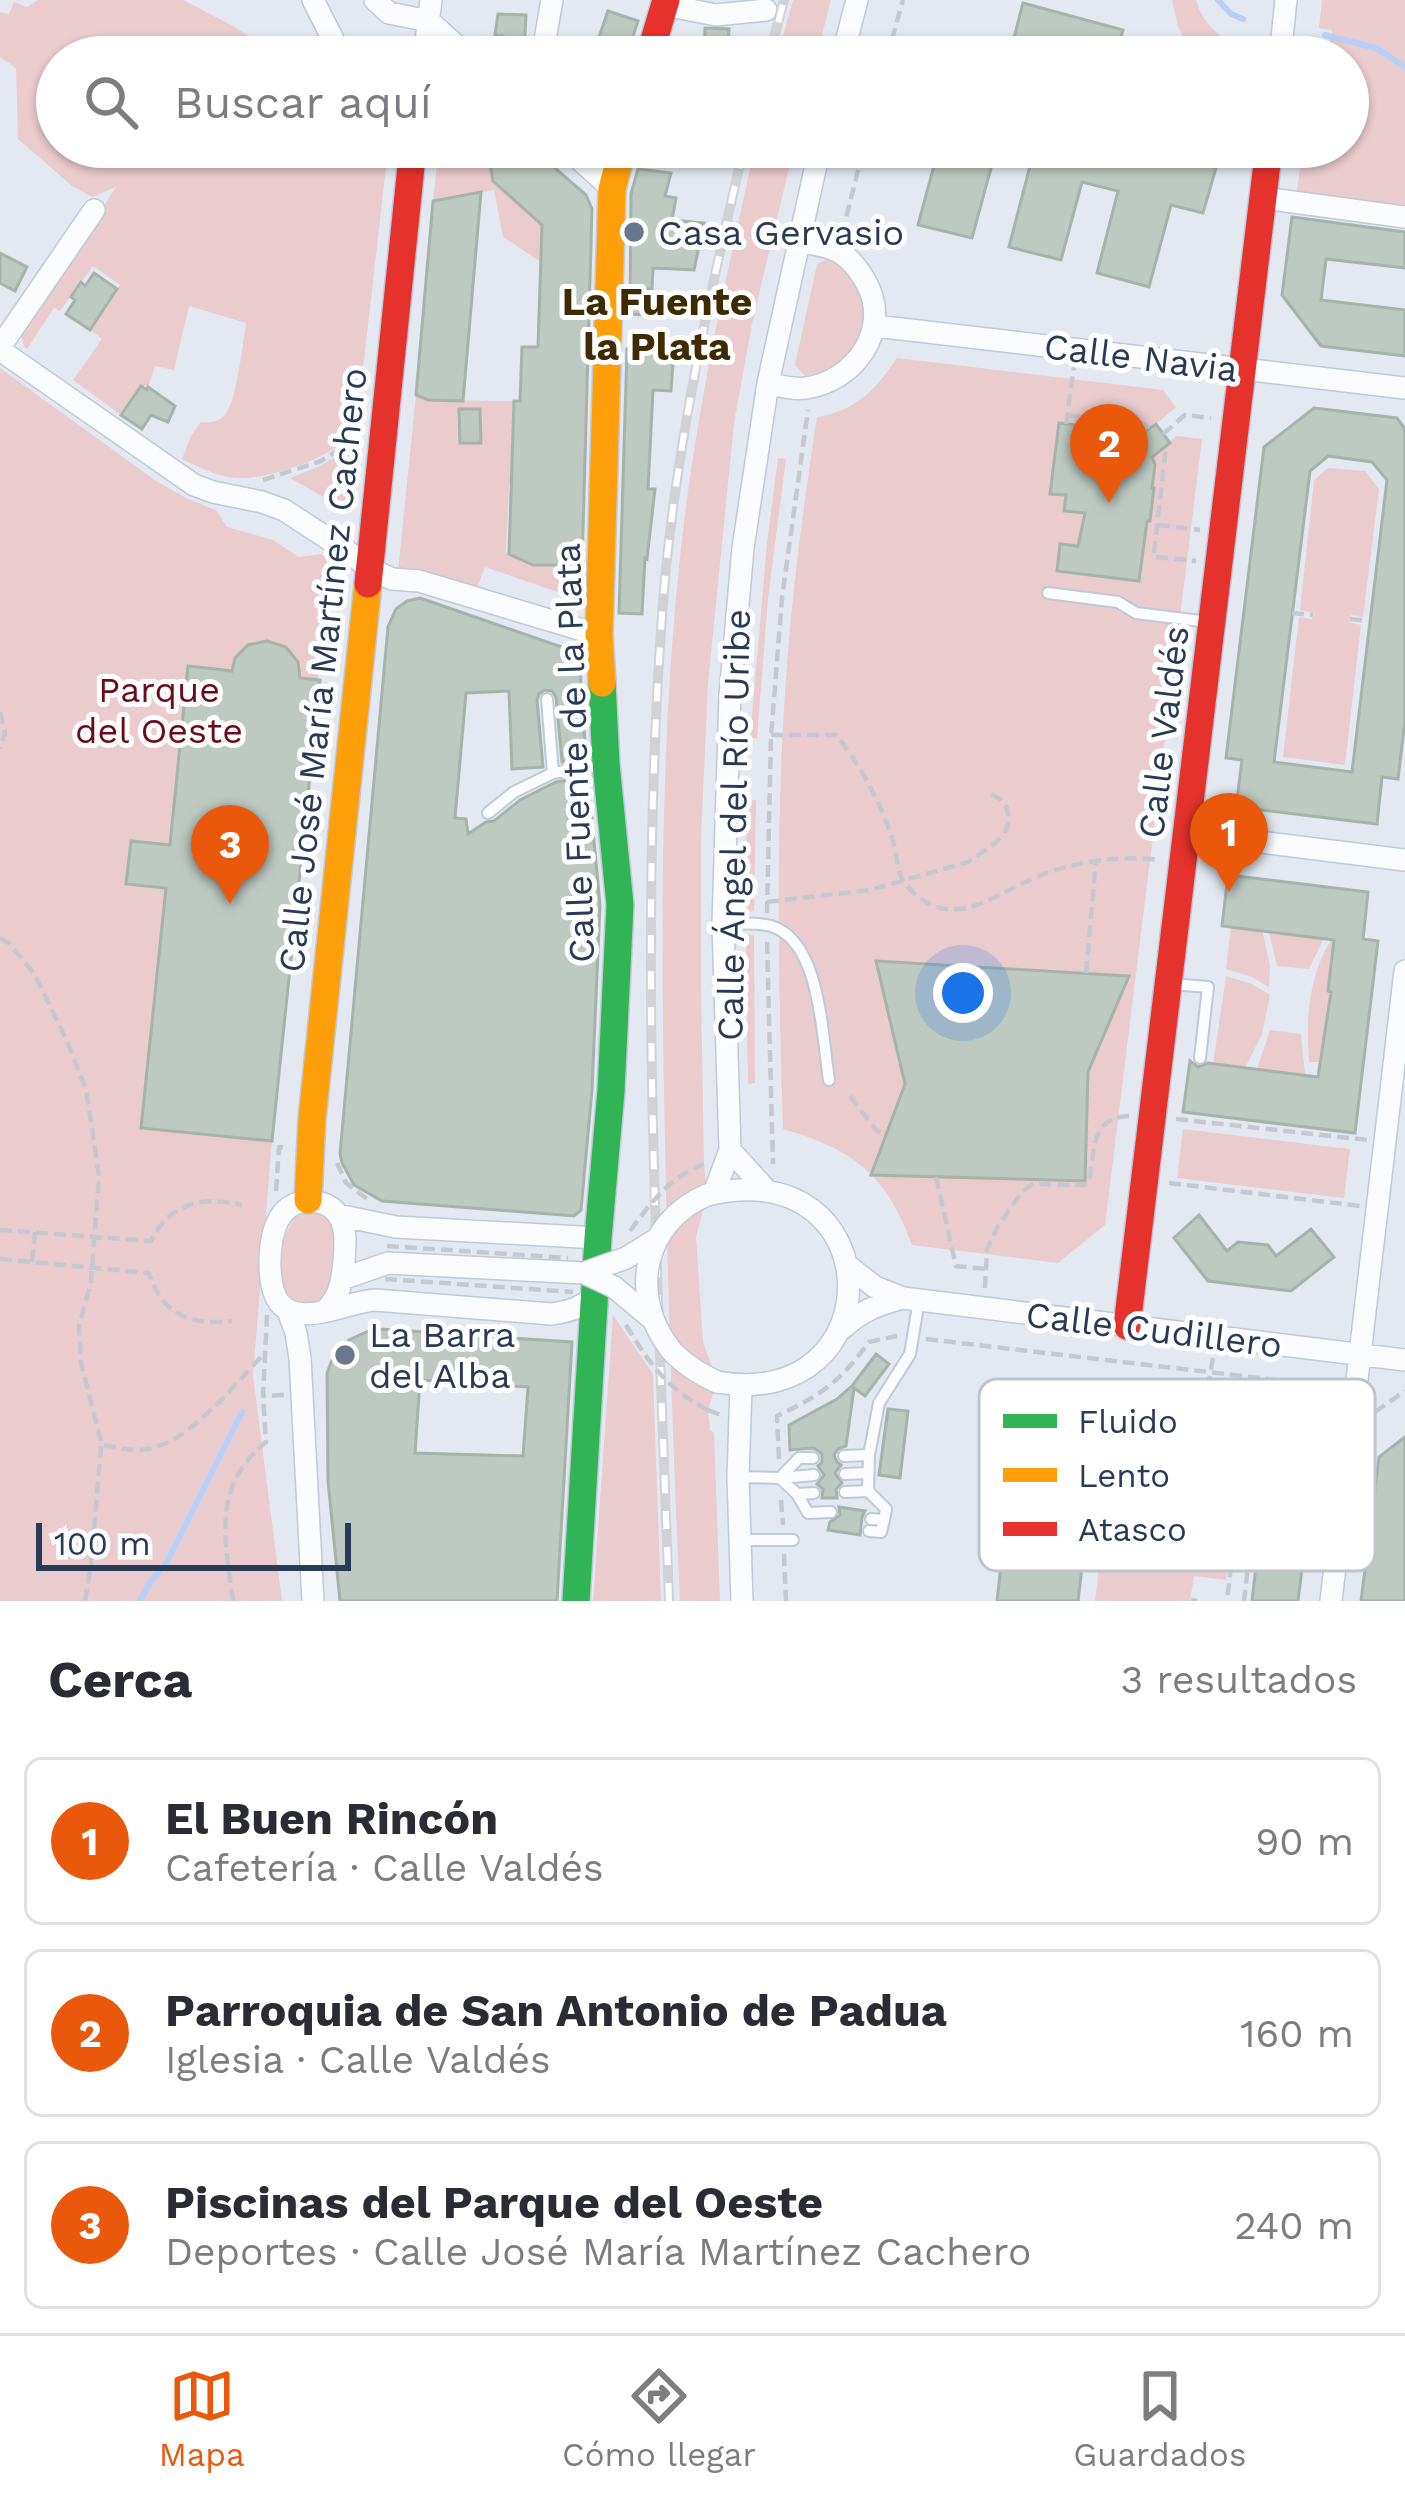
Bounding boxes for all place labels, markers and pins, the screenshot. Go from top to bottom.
place label: Casa Gervasio [658,212,904,254]
marker: Casa Gervasio [621,219,647,245]
pin: 2 [1070,404,1148,503]
pin: 1 [1190,793,1268,892]
pin: 3 [191,805,269,904]
place label: La Barra del Alba [369,1314,515,1397]
marker: La Barra del Alba [332,1342,358,1368]

